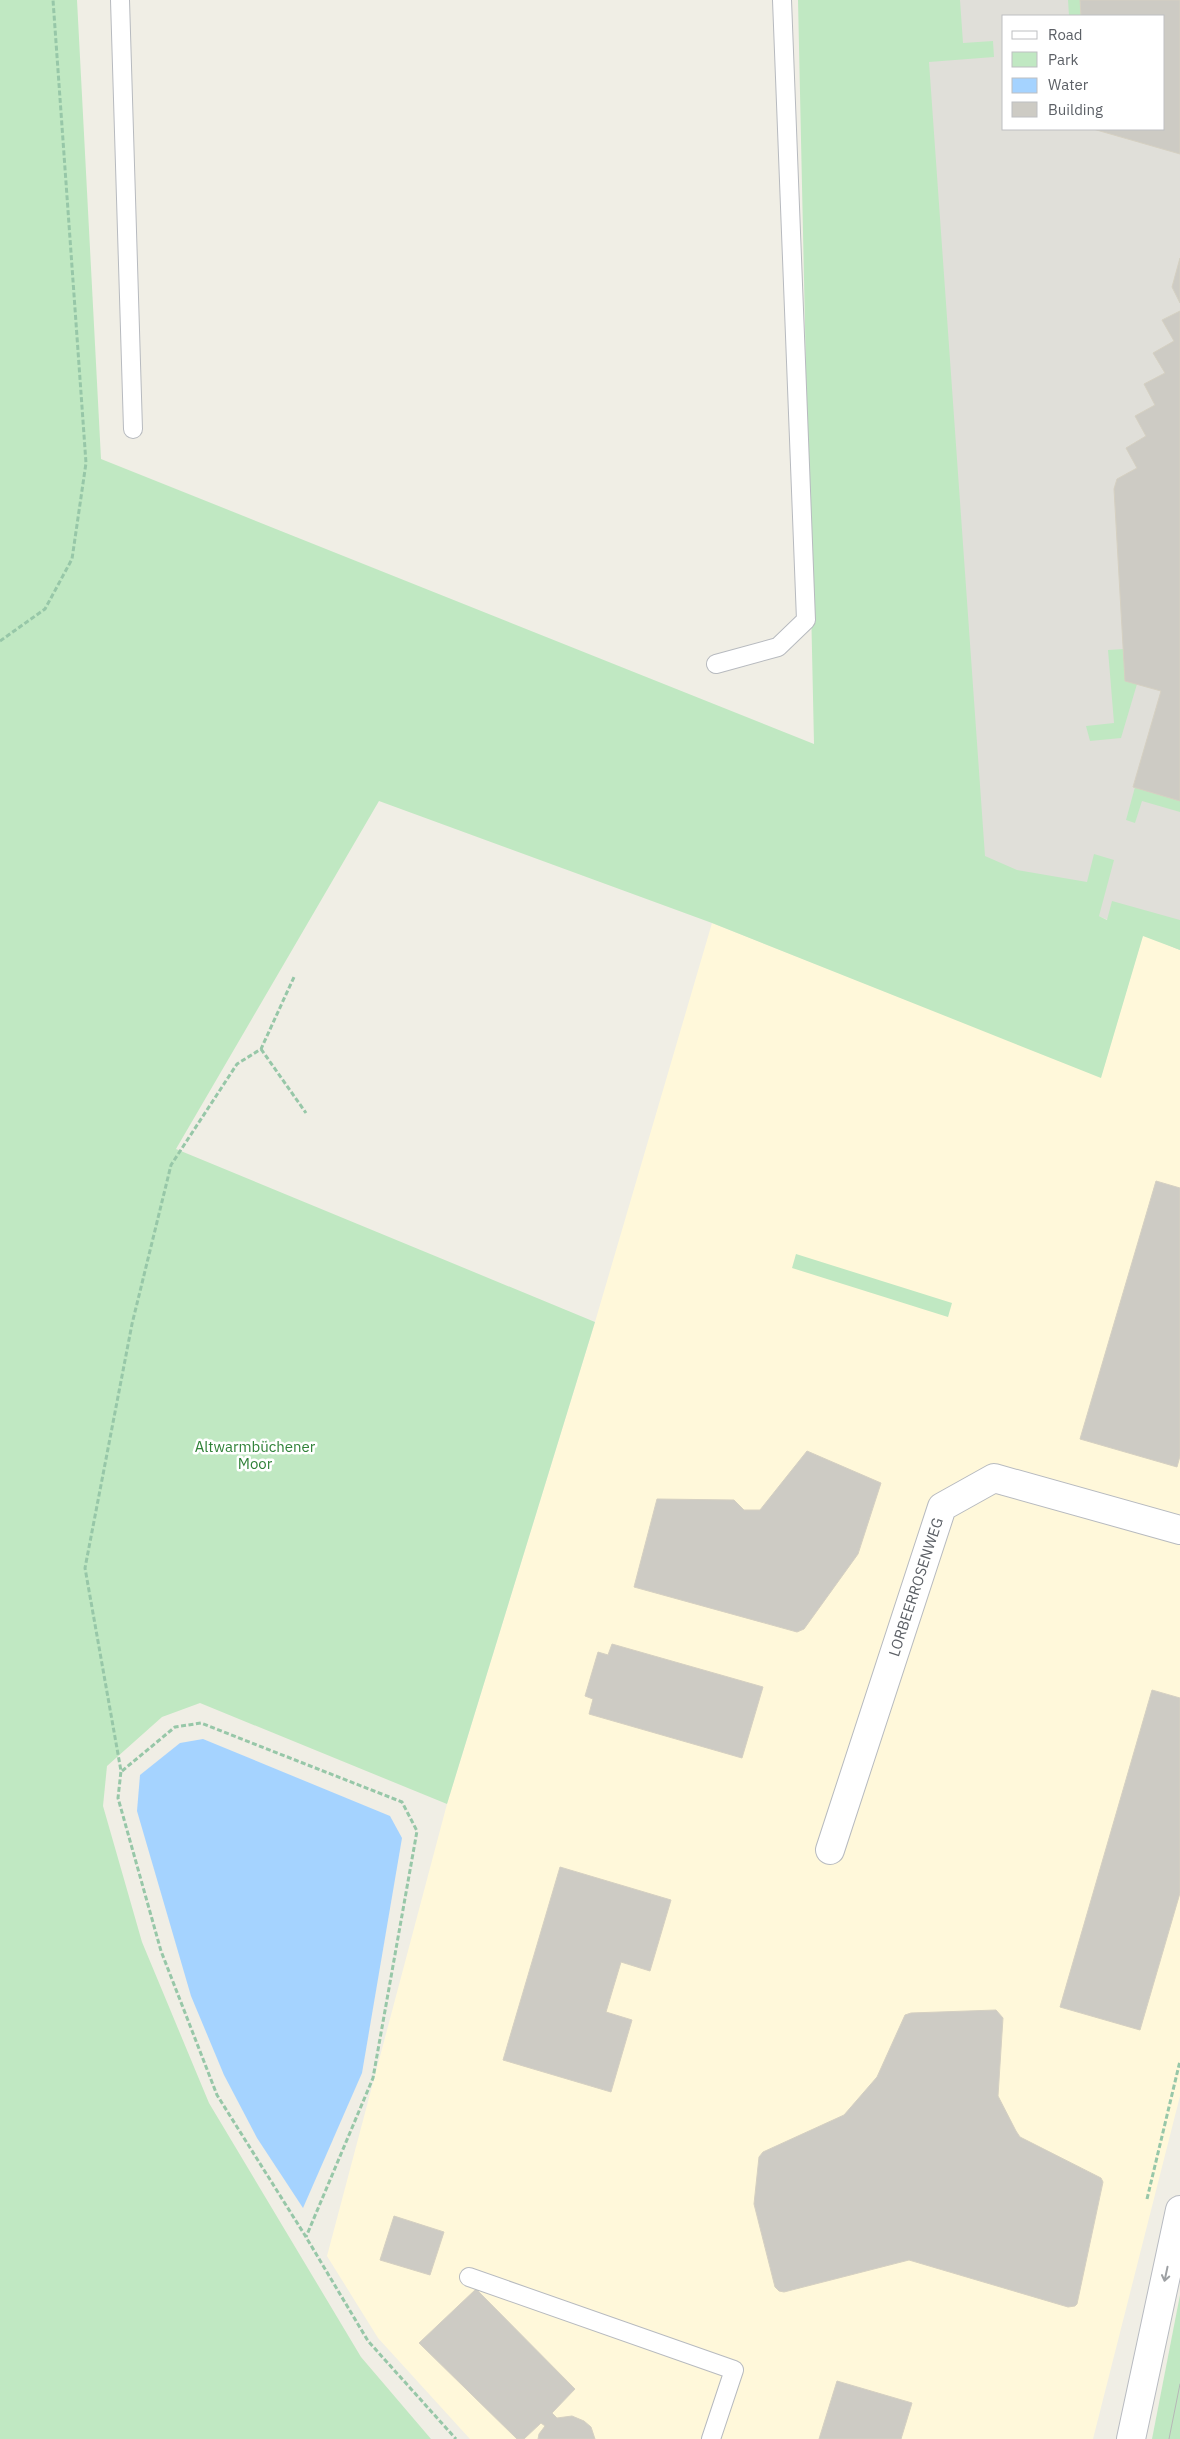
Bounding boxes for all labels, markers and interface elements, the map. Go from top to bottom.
legend [1002,15,1165,130]
text: Road [1048,25,1083,44]
text: Park [1048,50,1078,69]
text: Water [1048,75,1089,94]
text: Building [1048,100,1103,119]
park label: Altwarmbüchener Moor [195,1437,316,1473]
street label: LORBEERROSENWEG [884,1515,947,1659]
one-way arrow [1161,2266,1170,2282]

